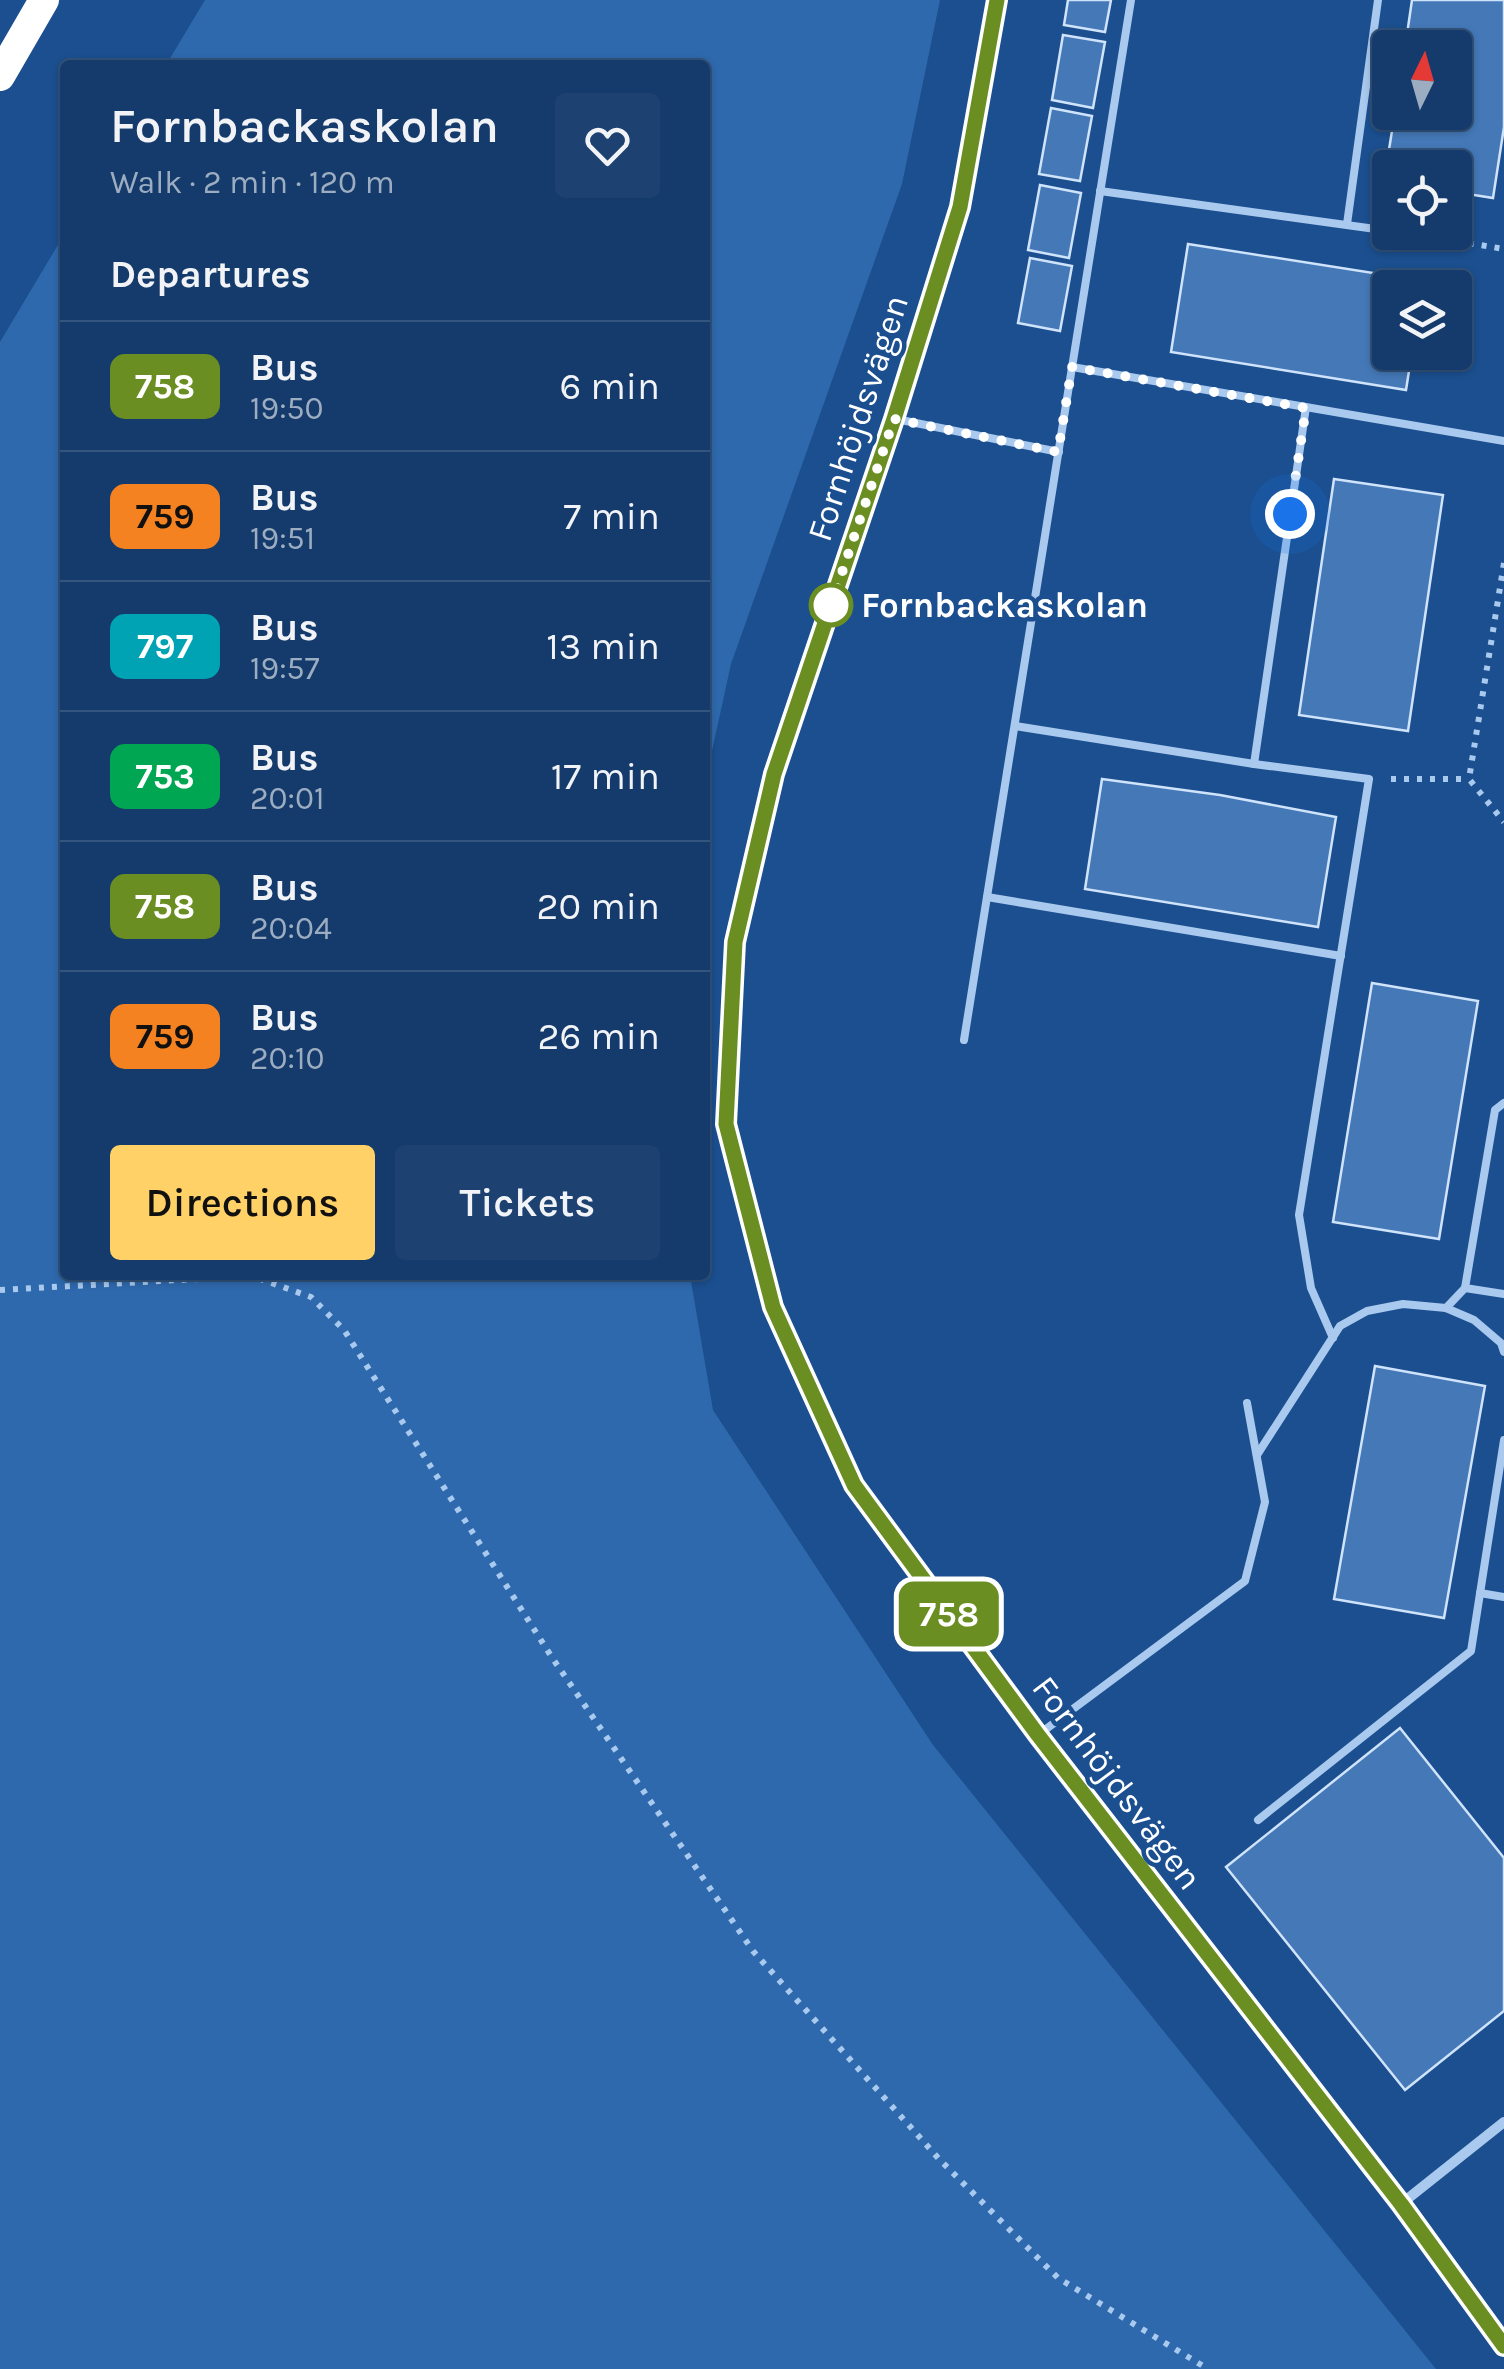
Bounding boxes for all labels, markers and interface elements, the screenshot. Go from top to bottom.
north arrow [1372,30,1472,130]
map controls [1372,30,1472,370]
button: heart [555,93,660,198]
text: Fornbackaskolan [110,98,499,154]
button: locate [1372,150,1472,250]
text: Walk · 2 min · 120 m [110,164,395,201]
text: Departures [110,252,310,297]
button: layers [1372,270,1472,370]
street label: Fornhöjdsvägen [799,290,917,546]
text: Bus [250,345,319,390]
text: 6 min [559,364,660,409]
text: 758 [135,366,195,407]
text: 19:50 [250,390,324,427]
text: Bus [250,475,319,520]
your location [1265,489,1315,539]
text: 7 min [563,494,660,539]
text: 759 [135,496,195,537]
text: 19:51 [250,520,315,557]
marker: Fornbackaskolan [810,584,852,626]
place label: Fornbackaskolan [861,585,1148,626]
text: Bus [250,605,319,650]
text: 13 min [546,624,660,669]
text: 797 [137,626,193,667]
text: 19:57 [250,650,320,687]
text: Bus [250,735,319,780]
text: 17 min [551,754,660,799]
text: 753 [135,756,195,797]
text: 20:01 [250,780,324,817]
text: Bus [250,865,319,910]
text: 20 min [537,884,660,929]
text: 758 [135,886,195,927]
text: 20:04 [250,910,332,947]
text: Bus [250,995,319,1040]
text: 26 min [537,1014,660,1059]
text: 759 [135,1016,195,1057]
text: 20:10 [250,1040,324,1077]
button: Directions [110,1145,375,1260]
button: Tickets [395,1145,660,1260]
line badge: 758 [892,1582,1006,1646]
text: 758 [919,1594,979,1635]
street label: Fornhöjdsvägen [1023,1668,1211,1898]

